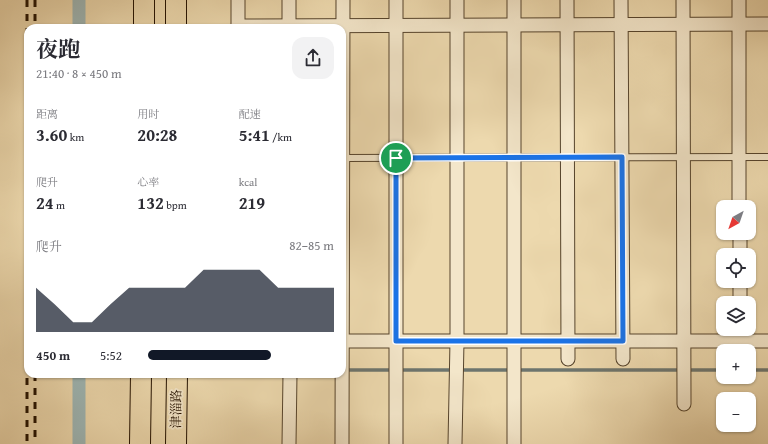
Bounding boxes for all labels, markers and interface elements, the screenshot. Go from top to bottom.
text: 夜跑 [36,33,80,65]
button: share [292,37,334,79]
text: 21:40 · 8 × 450 m [36,64,122,83]
text: 距离 [36,106,58,122]
text: 用时 [137,106,159,122]
text: 配速 [239,106,261,122]
text: 3.60 [36,122,67,147]
text: 20:28 [137,122,177,147]
text: 5:41 [239,122,270,147]
text: km [67,129,84,145]
text: /km [270,129,292,145]
pin [379,141,413,175]
icon: arrive [385,147,407,169]
text: 爬升 [36,174,58,190]
text: 心率 [137,174,159,190]
text: kcal [239,174,257,190]
text: 24 [36,190,54,215]
text: 132 [137,190,164,215]
text: 219 [239,190,265,215]
text: m [54,197,65,213]
text: bpm [164,197,187,213]
north arrow [716,200,756,240]
map controls [716,200,756,432]
text: 82–85 m [289,236,334,255]
text: 爬升 [36,237,62,256]
button: locate [716,248,756,288]
button: layers [716,296,756,336]
button: + [716,344,756,384]
text: 450 m [36,346,70,365]
text: 5:52 [100,346,122,365]
street label: 津淄路 [166,389,186,429]
button: − [716,392,756,432]

